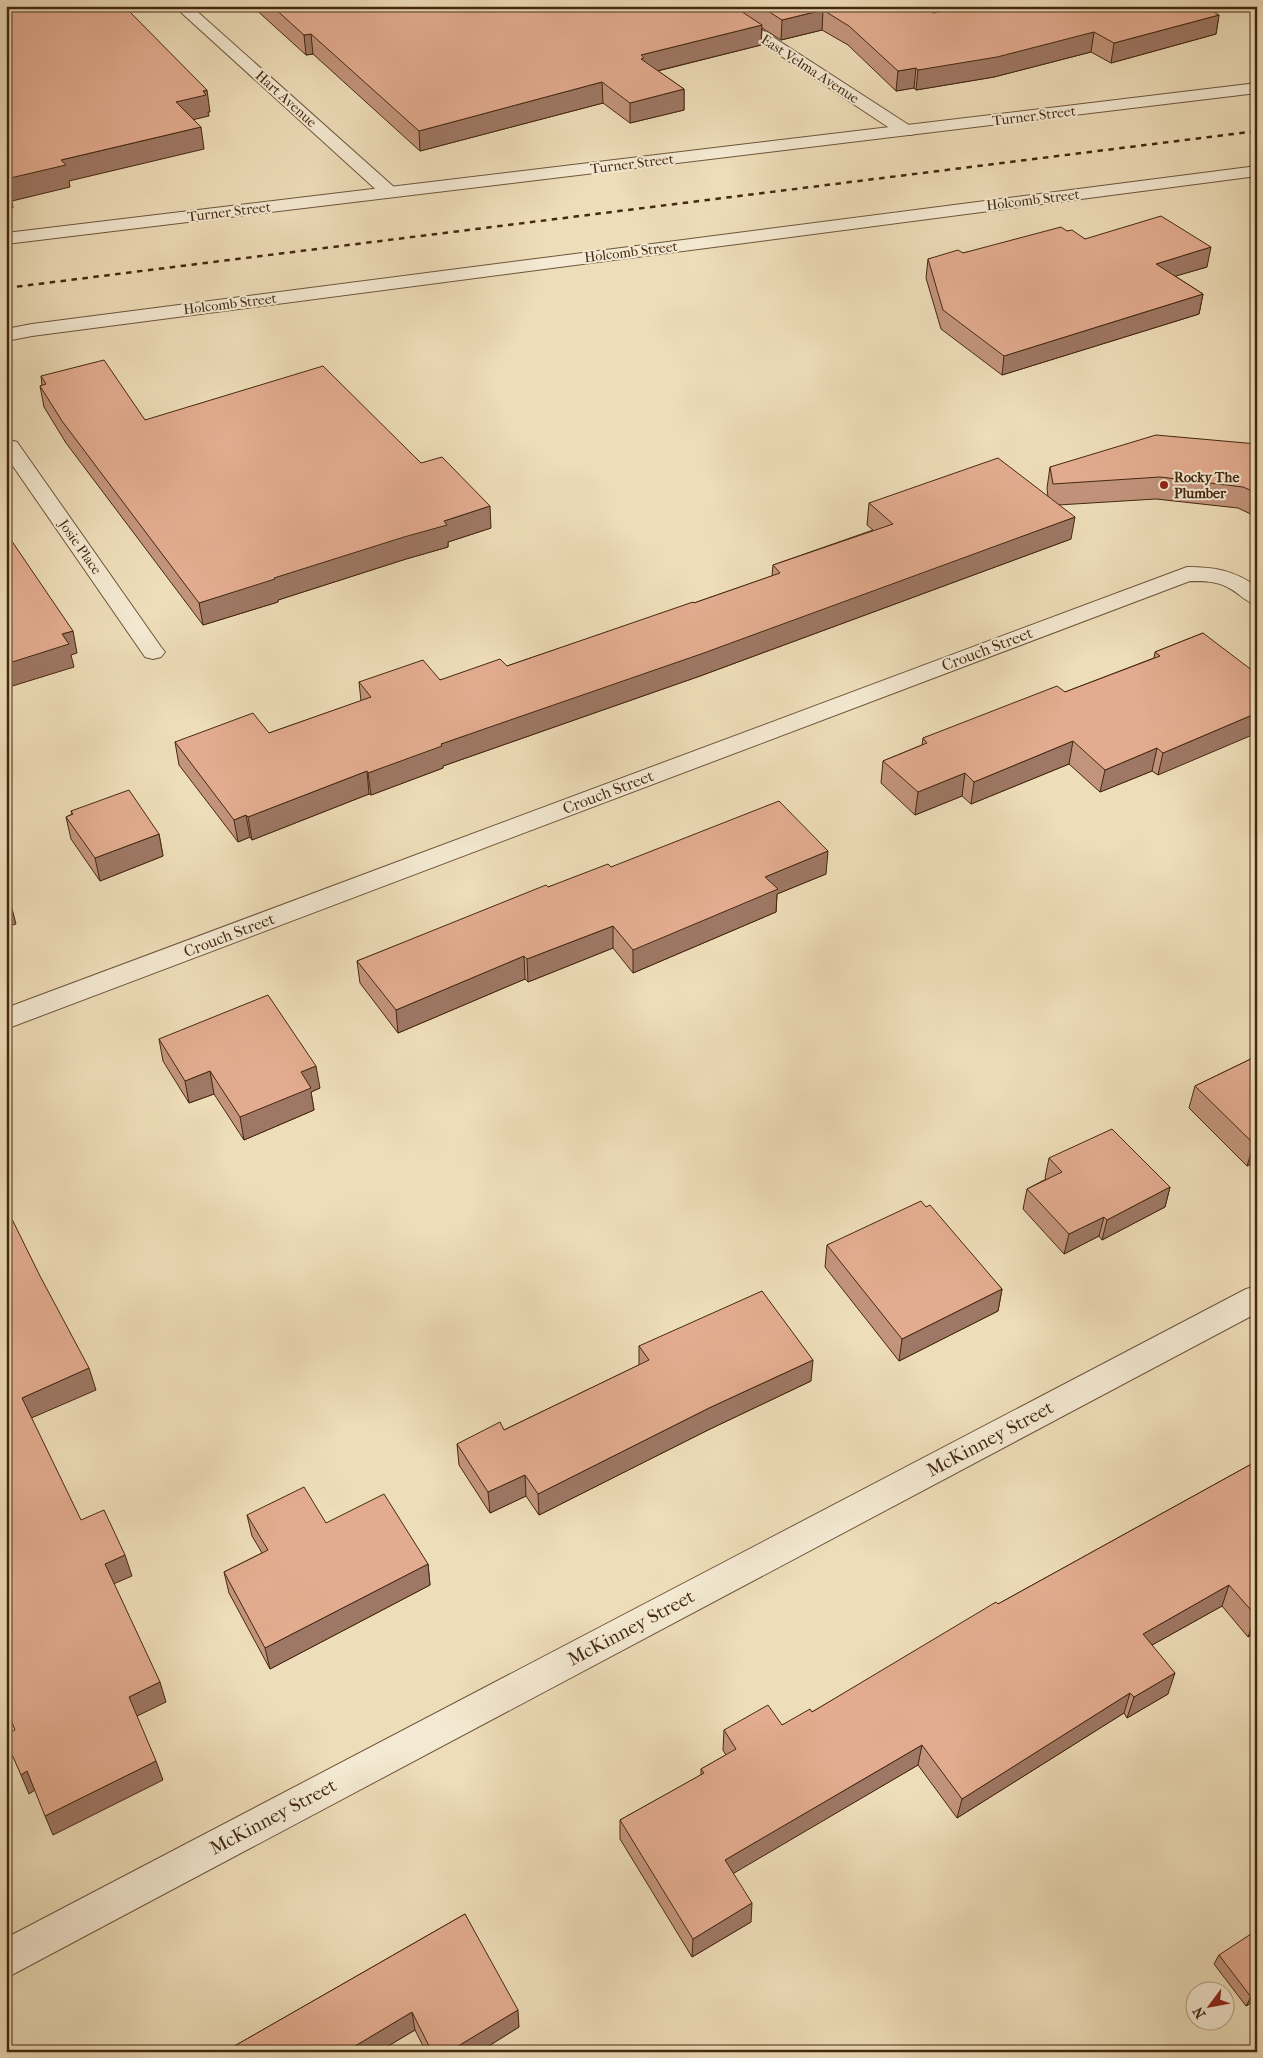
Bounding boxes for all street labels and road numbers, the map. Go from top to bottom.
street label: East Velma Avenue [758,31,862,107]
street label: Hart Avenue [252,67,320,131]
street label: Turner Street [991,102,1077,130]
street label: Turner Street [589,150,675,178]
street label: Holcomb Street [985,186,1081,214]
street label: Turner Street [186,198,272,226]
street label: Holcomb Street [583,238,679,266]
street label: Holcomb Street [182,290,278,318]
street label: Josie Place [54,515,105,578]
street label: Crouch Street [939,623,1035,675]
street label: Crouch Street [560,766,656,818]
street label: Crouch Street [181,909,277,961]
street label: McKinney Street [923,1396,1057,1482]
street label: McKinney Street [564,1585,698,1671]
street label: McKinney Street [206,1774,340,1860]

